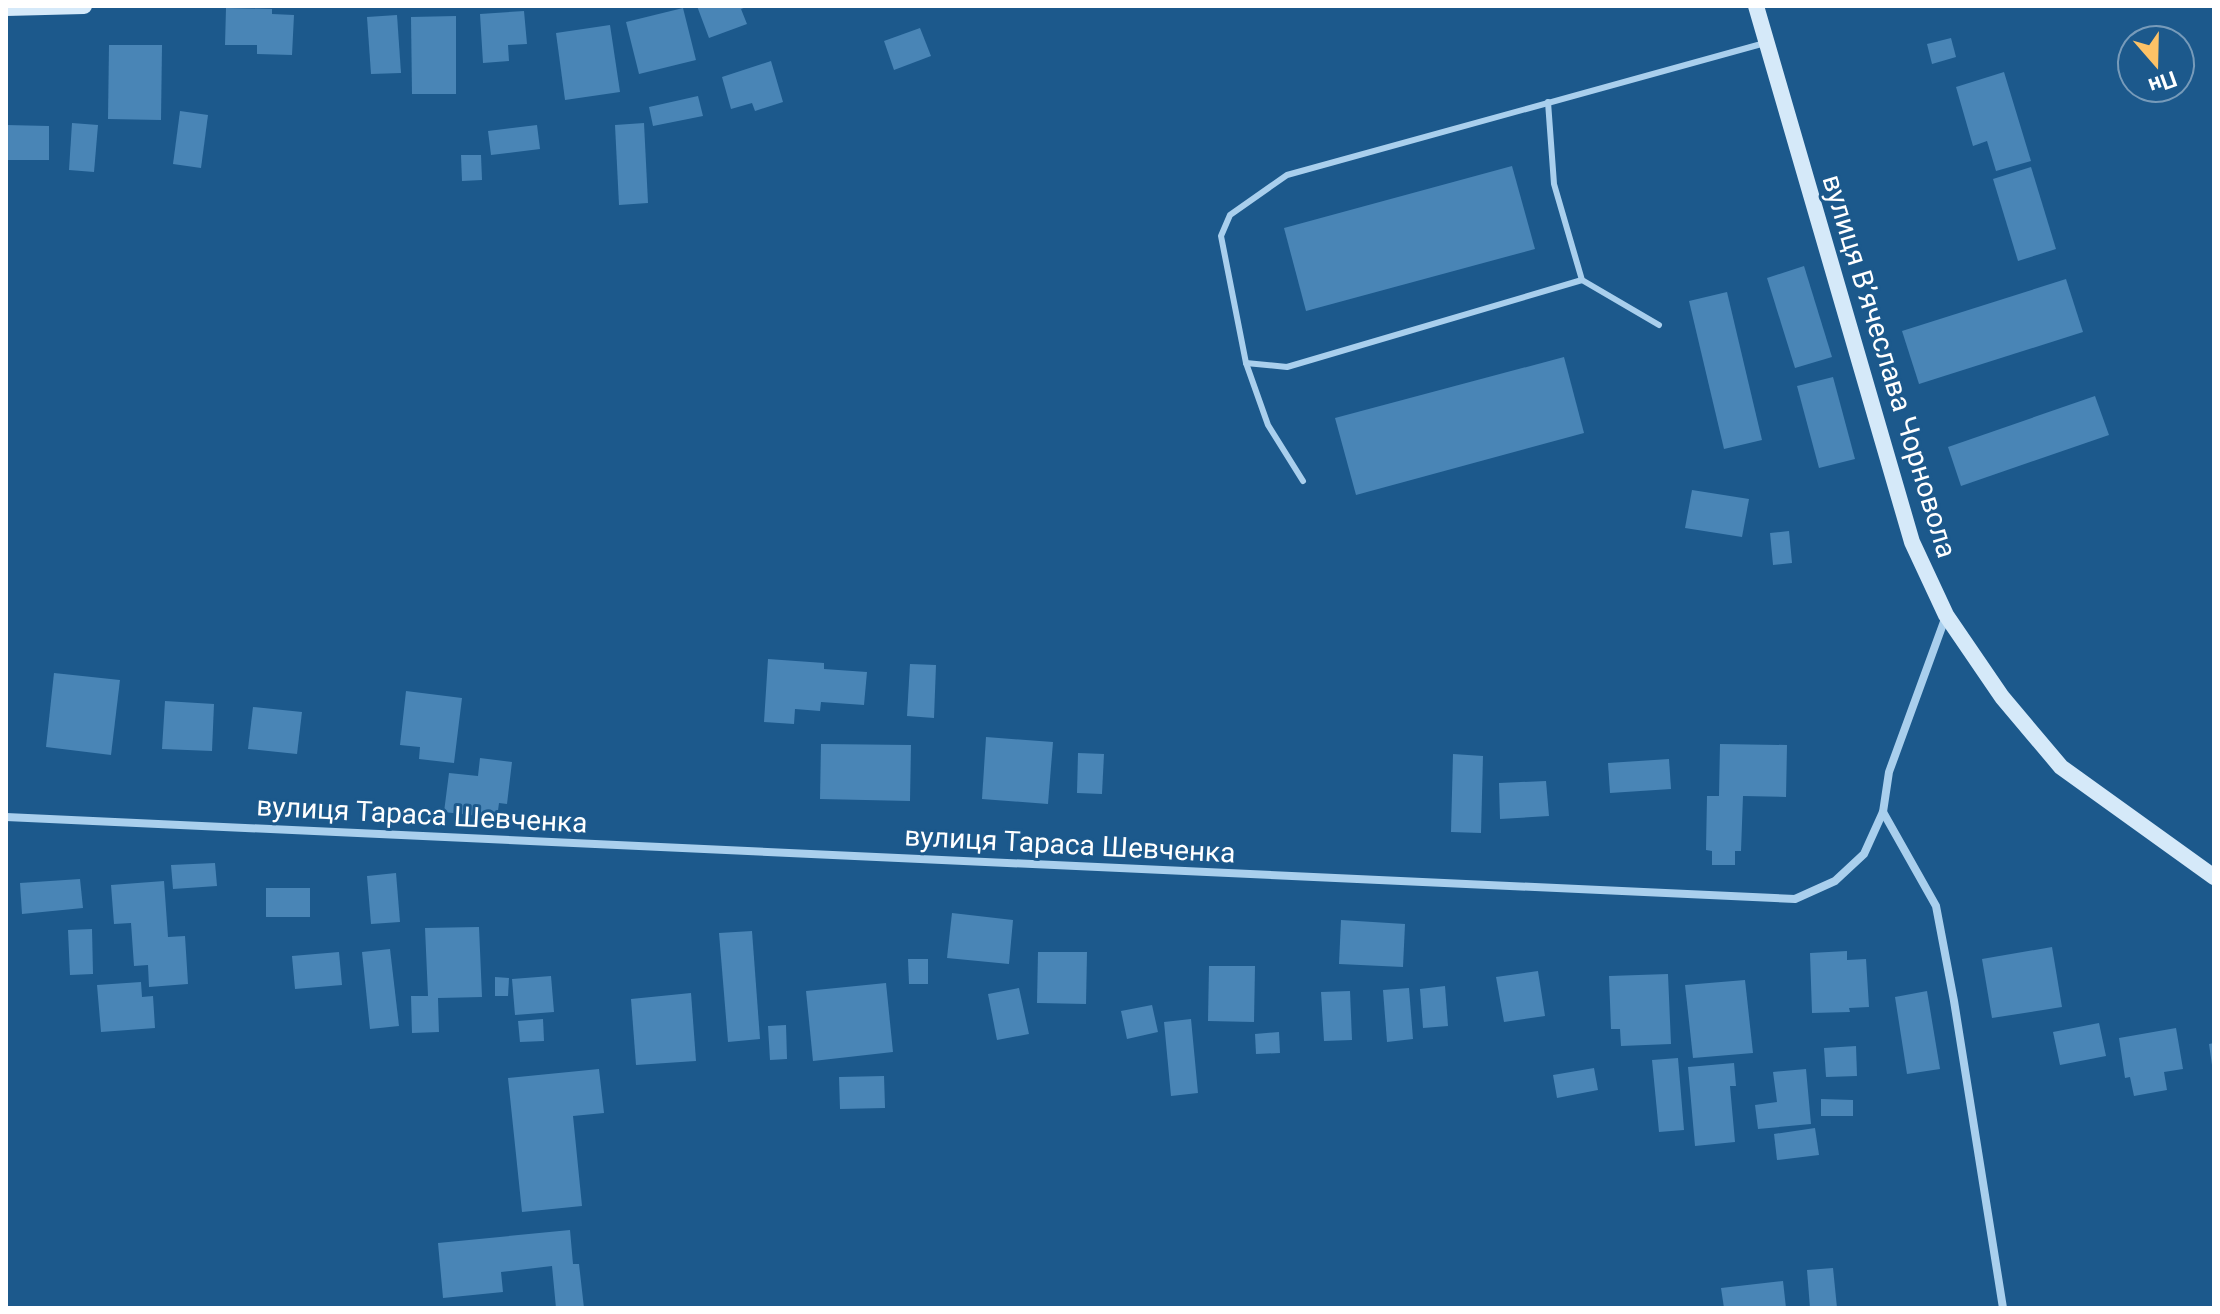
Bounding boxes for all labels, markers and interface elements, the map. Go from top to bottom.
north arrow [2116,24,2196,104]
text: Пн [2145,66,2180,99]
street label: вулиця Вʼячеслава Чорновола [1815,171,1964,562]
street label: вулиця Тараса Шевченка [256,789,588,840]
street label: вулиця Тараса Шевченка [904,819,1236,870]

